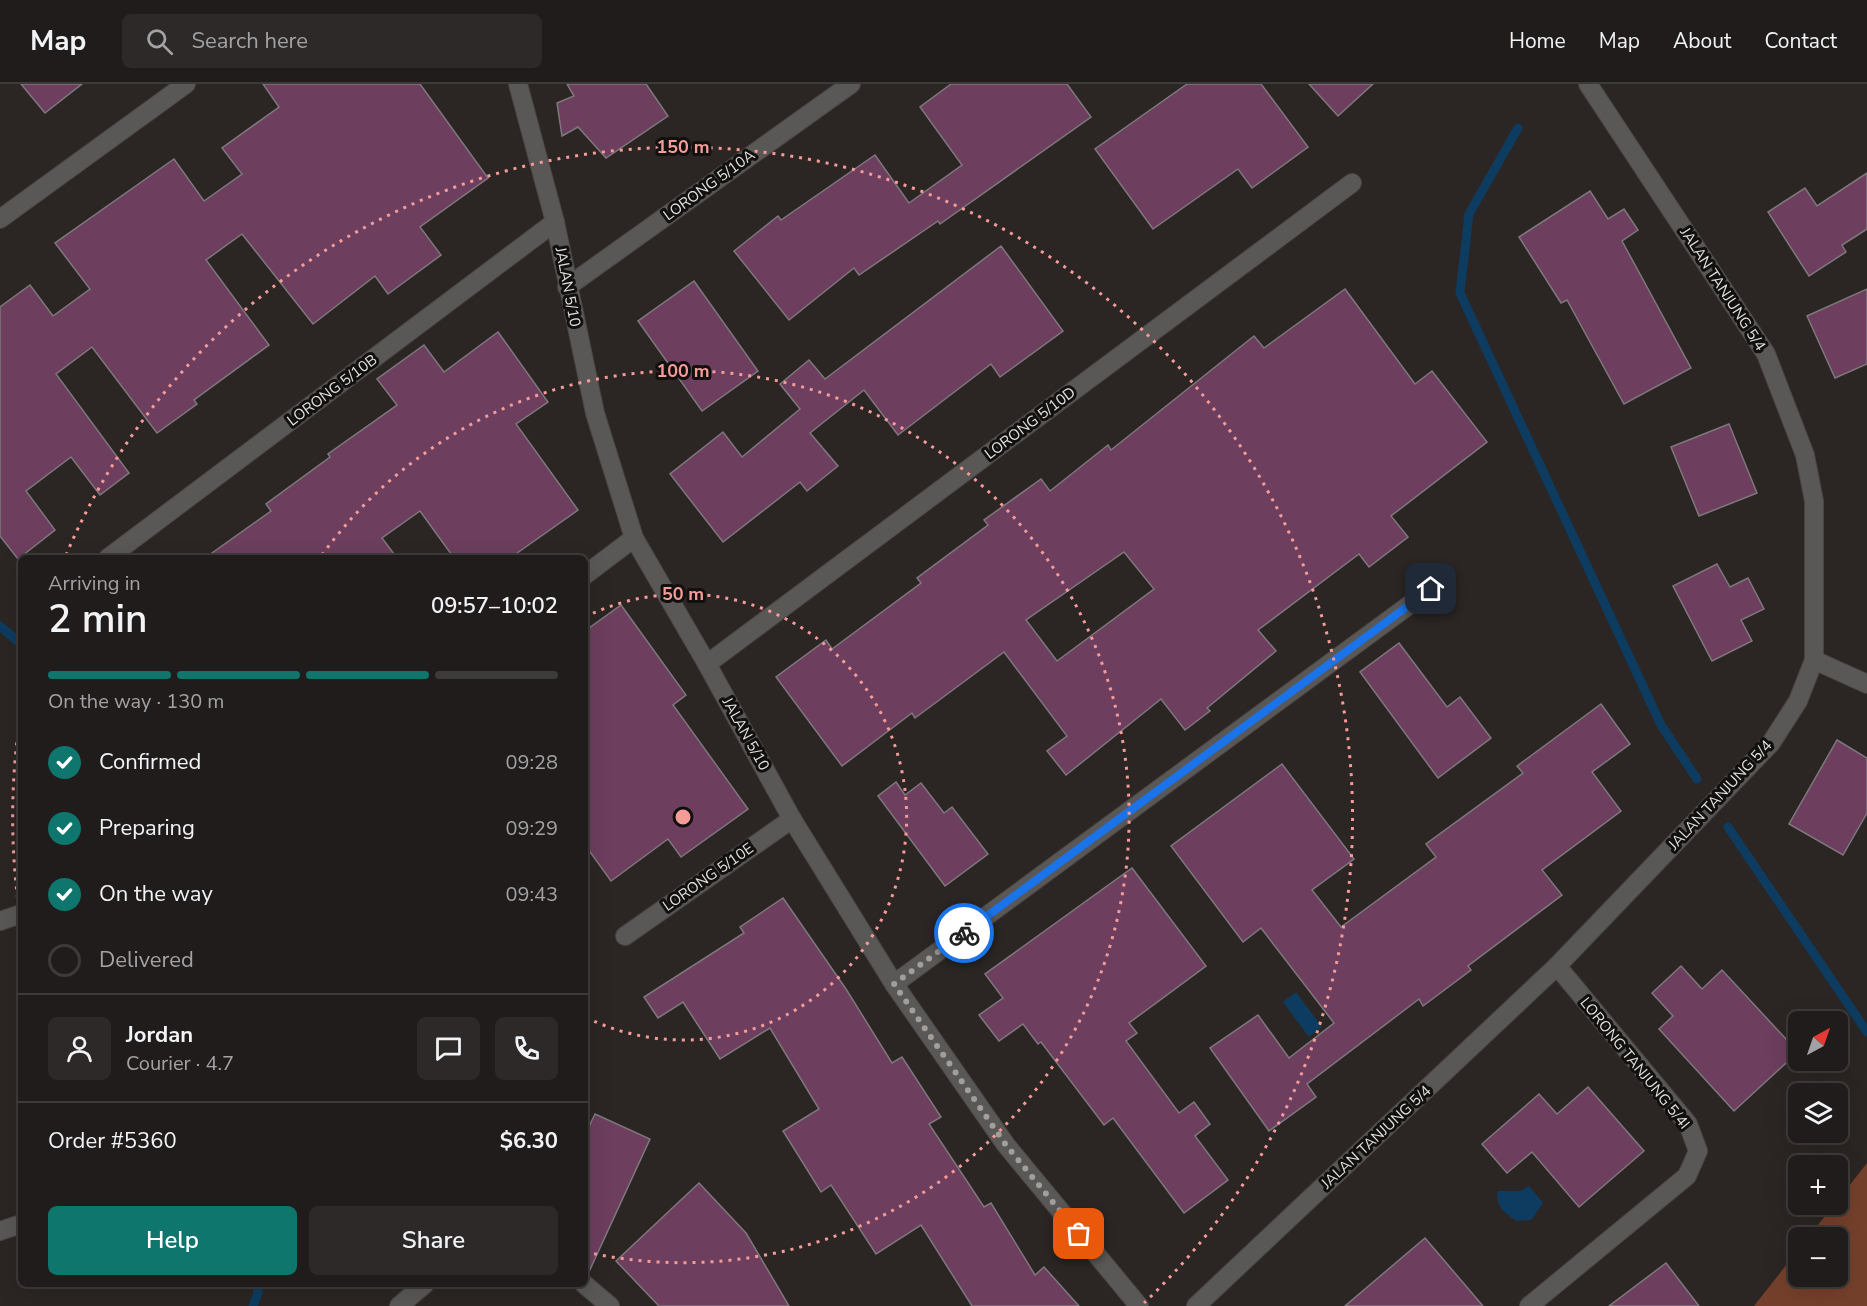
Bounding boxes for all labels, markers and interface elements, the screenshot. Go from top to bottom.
search box [122,14,542,68]
text: Map [30,22,86,60]
icon: search [143,25,176,58]
text: Search here [191,26,308,56]
text: Home [1509,27,1566,55]
text: Map [1599,27,1640,55]
text: About [1673,27,1731,55]
text: Contact [1764,27,1837,55]
text: 150 m [656,135,710,159]
street label: LORONG 5/10A [659,145,759,225]
street label: JALAN TANJUNG 5/4 [1675,223,1770,355]
street label: JALAN 5/10 [550,244,586,329]
street label: LORONG 5/10B [283,350,381,430]
text: 100 m [656,359,710,383]
street label: LORONG 5/10D [981,382,1079,464]
pin [1405,563,1456,614]
text: Arriving in [48,570,141,597]
icon: home [1414,572,1447,605]
text: 50 m [662,582,704,606]
text: 09:57–10:02 [431,591,558,621]
text: 2 min [48,593,147,646]
text: On the way · 130 m [48,688,224,715]
street label: JALAN 5/10 [717,693,774,774]
street label: JALAN TANJUNG 5/4 [1663,736,1776,855]
icon: check [48,746,81,779]
text: Confirmed [99,747,201,777]
text: 09:28 [505,749,558,776]
centre of rings [673,807,693,827]
icon: check [48,812,81,845]
text: Preparing [99,813,195,843]
text: 09:29 [505,815,558,842]
street label: LORONG 5/10E [659,838,757,916]
icon: check [48,878,81,911]
text: On the way [99,879,213,909]
text: 09:43 [505,881,558,908]
courier [934,903,994,963]
icon: bike [948,917,981,950]
text: Delivered [99,945,194,975]
street label: LORONG TANJUNG 5/4I [1576,993,1694,1133]
north arrow [1788,1011,1848,1071]
map controls [1788,1011,1848,1287]
button: person [48,1017,111,1080]
button: chat [417,1017,480,1080]
button: phone [495,1017,558,1080]
text: Jordan [126,1020,193,1050]
text: Courier · 4.7 [126,1050,234,1077]
street label: JALAN TANJUNG 5/4 [1316,1081,1435,1194]
button: layers [1788,1083,1848,1143]
text: Order #5360 [48,1126,177,1156]
text: $6.30 [500,1126,558,1156]
button: + [1788,1155,1848,1215]
button: Help [48,1206,297,1275]
button: Share [309,1206,558,1275]
pin [1053,1208,1104,1259]
icon: bag [1062,1217,1095,1250]
button: − [1788,1227,1848,1287]

